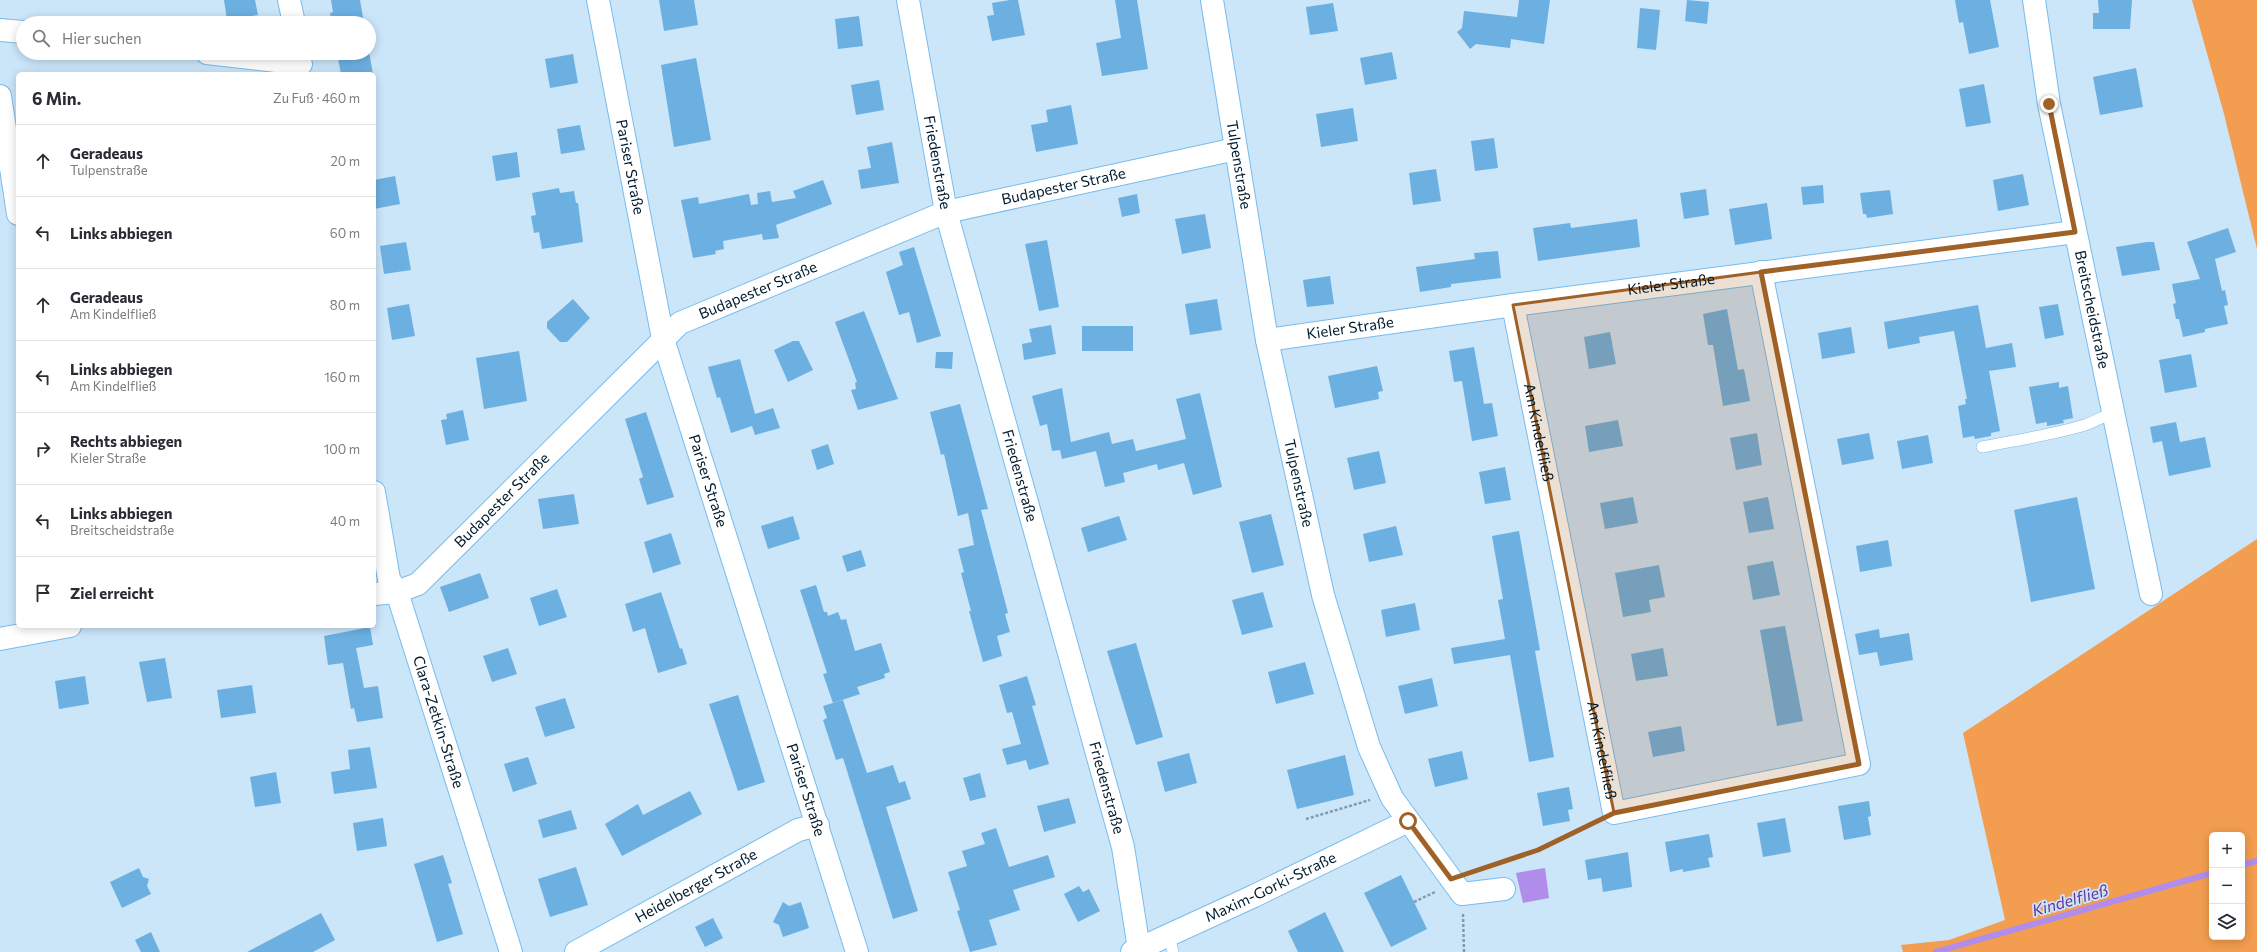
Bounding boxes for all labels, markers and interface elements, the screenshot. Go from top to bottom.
search box [16,16,376,60]
icon: search [30,27,52,49]
text: Hier suchen [62,29,142,47]
text: 6 Min. [32,88,81,109]
text: Zu Fuß · 460 m [273,90,360,106]
route end [2040,95,2058,113]
street label: Friedenstraße [921,114,955,211]
street label: Pariser Straße [613,118,649,216]
street label: Tulpenstraße [1224,119,1256,210]
text: Geradeaus [70,144,143,162]
icon: ahead [32,150,54,172]
text: 20 m [331,153,360,169]
text: Tulpenstraße [70,162,148,178]
street label: Budapester Straße [1000,163,1127,208]
icon: left [32,222,54,244]
text: Links abbiegen [70,224,172,242]
text: 60 m [330,225,360,241]
street label: Breitscheidstraße [2072,249,2114,370]
street label: Budapester Straße [696,257,820,322]
street label: Kieler Straße [1626,269,1716,298]
text: Geradeaus [70,288,143,306]
icon: ahead [32,294,54,316]
text: 80 m [330,297,360,313]
text: Am Kindelfließ [70,306,156,322]
street label: Kieler Straße [1305,312,1395,342]
text: Links abbiegen [70,360,172,378]
icon: left [32,366,54,388]
text: 160 m [324,369,360,385]
text: Am Kindelfließ [70,378,156,394]
street label: Am Kindelfließ [1521,382,1558,483]
street label: Friedenstraße [999,427,1042,524]
text: Rechts abbiegen [70,432,182,450]
street label: Pariser Straße [686,432,732,529]
street label: Tulpenstraße [1281,437,1318,529]
icon: right [32,438,54,460]
text: 100 m [324,441,360,457]
street label: Budapester Straße [450,449,552,551]
text: Kieler Straße [70,450,146,466]
text: Links abbiegen [70,504,172,522]
icon: left [32,510,54,532]
text: 40 m [330,513,360,529]
text: Breitscheidstraße [70,522,174,538]
icon: arrive [32,582,54,604]
text: Ziel erreicht [70,584,154,602]
street label: Clara-Zetkin-Straße [410,653,469,790]
street label: Am Kindelfließ [1584,699,1621,801]
street label: Friedenstraße [1086,739,1129,836]
street label: Pariser Straße [784,741,830,838]
route start [1399,812,1417,830]
map controls [2209,832,2245,940]
button: + [2209,832,2245,868]
street label: Heidelberger Straße [631,844,760,926]
street label: Maxim-Gorki-Straße [1202,847,1339,925]
button: − [2209,868,2245,904]
water label: Kindelfließ [2030,880,2110,919]
button: layers [2209,904,2245,940]

